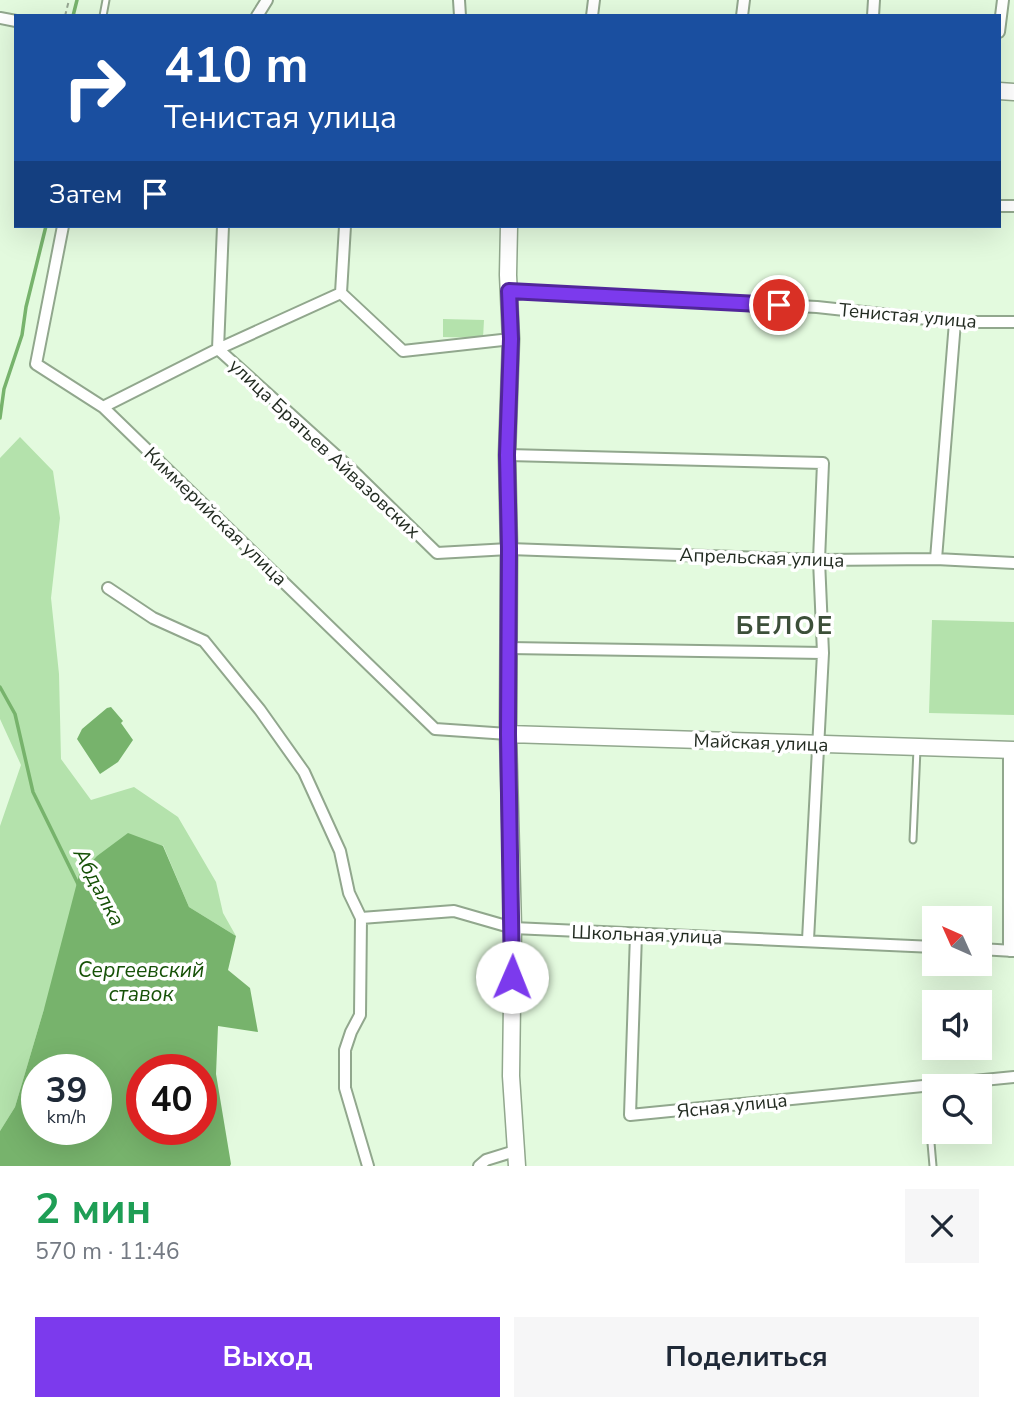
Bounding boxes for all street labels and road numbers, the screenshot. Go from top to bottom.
street label: Тенистая улица [838,297,978,335]
street label: улица Братьев Айвазовских [223,353,426,544]
street label: Киммерийская улица [138,442,292,592]
street label: Апрельская улица [679,542,845,574]
street label: Майская улица [693,728,829,758]
street label: Школьная улица [571,919,723,951]
street label: Ясная улица [675,1087,789,1125]

